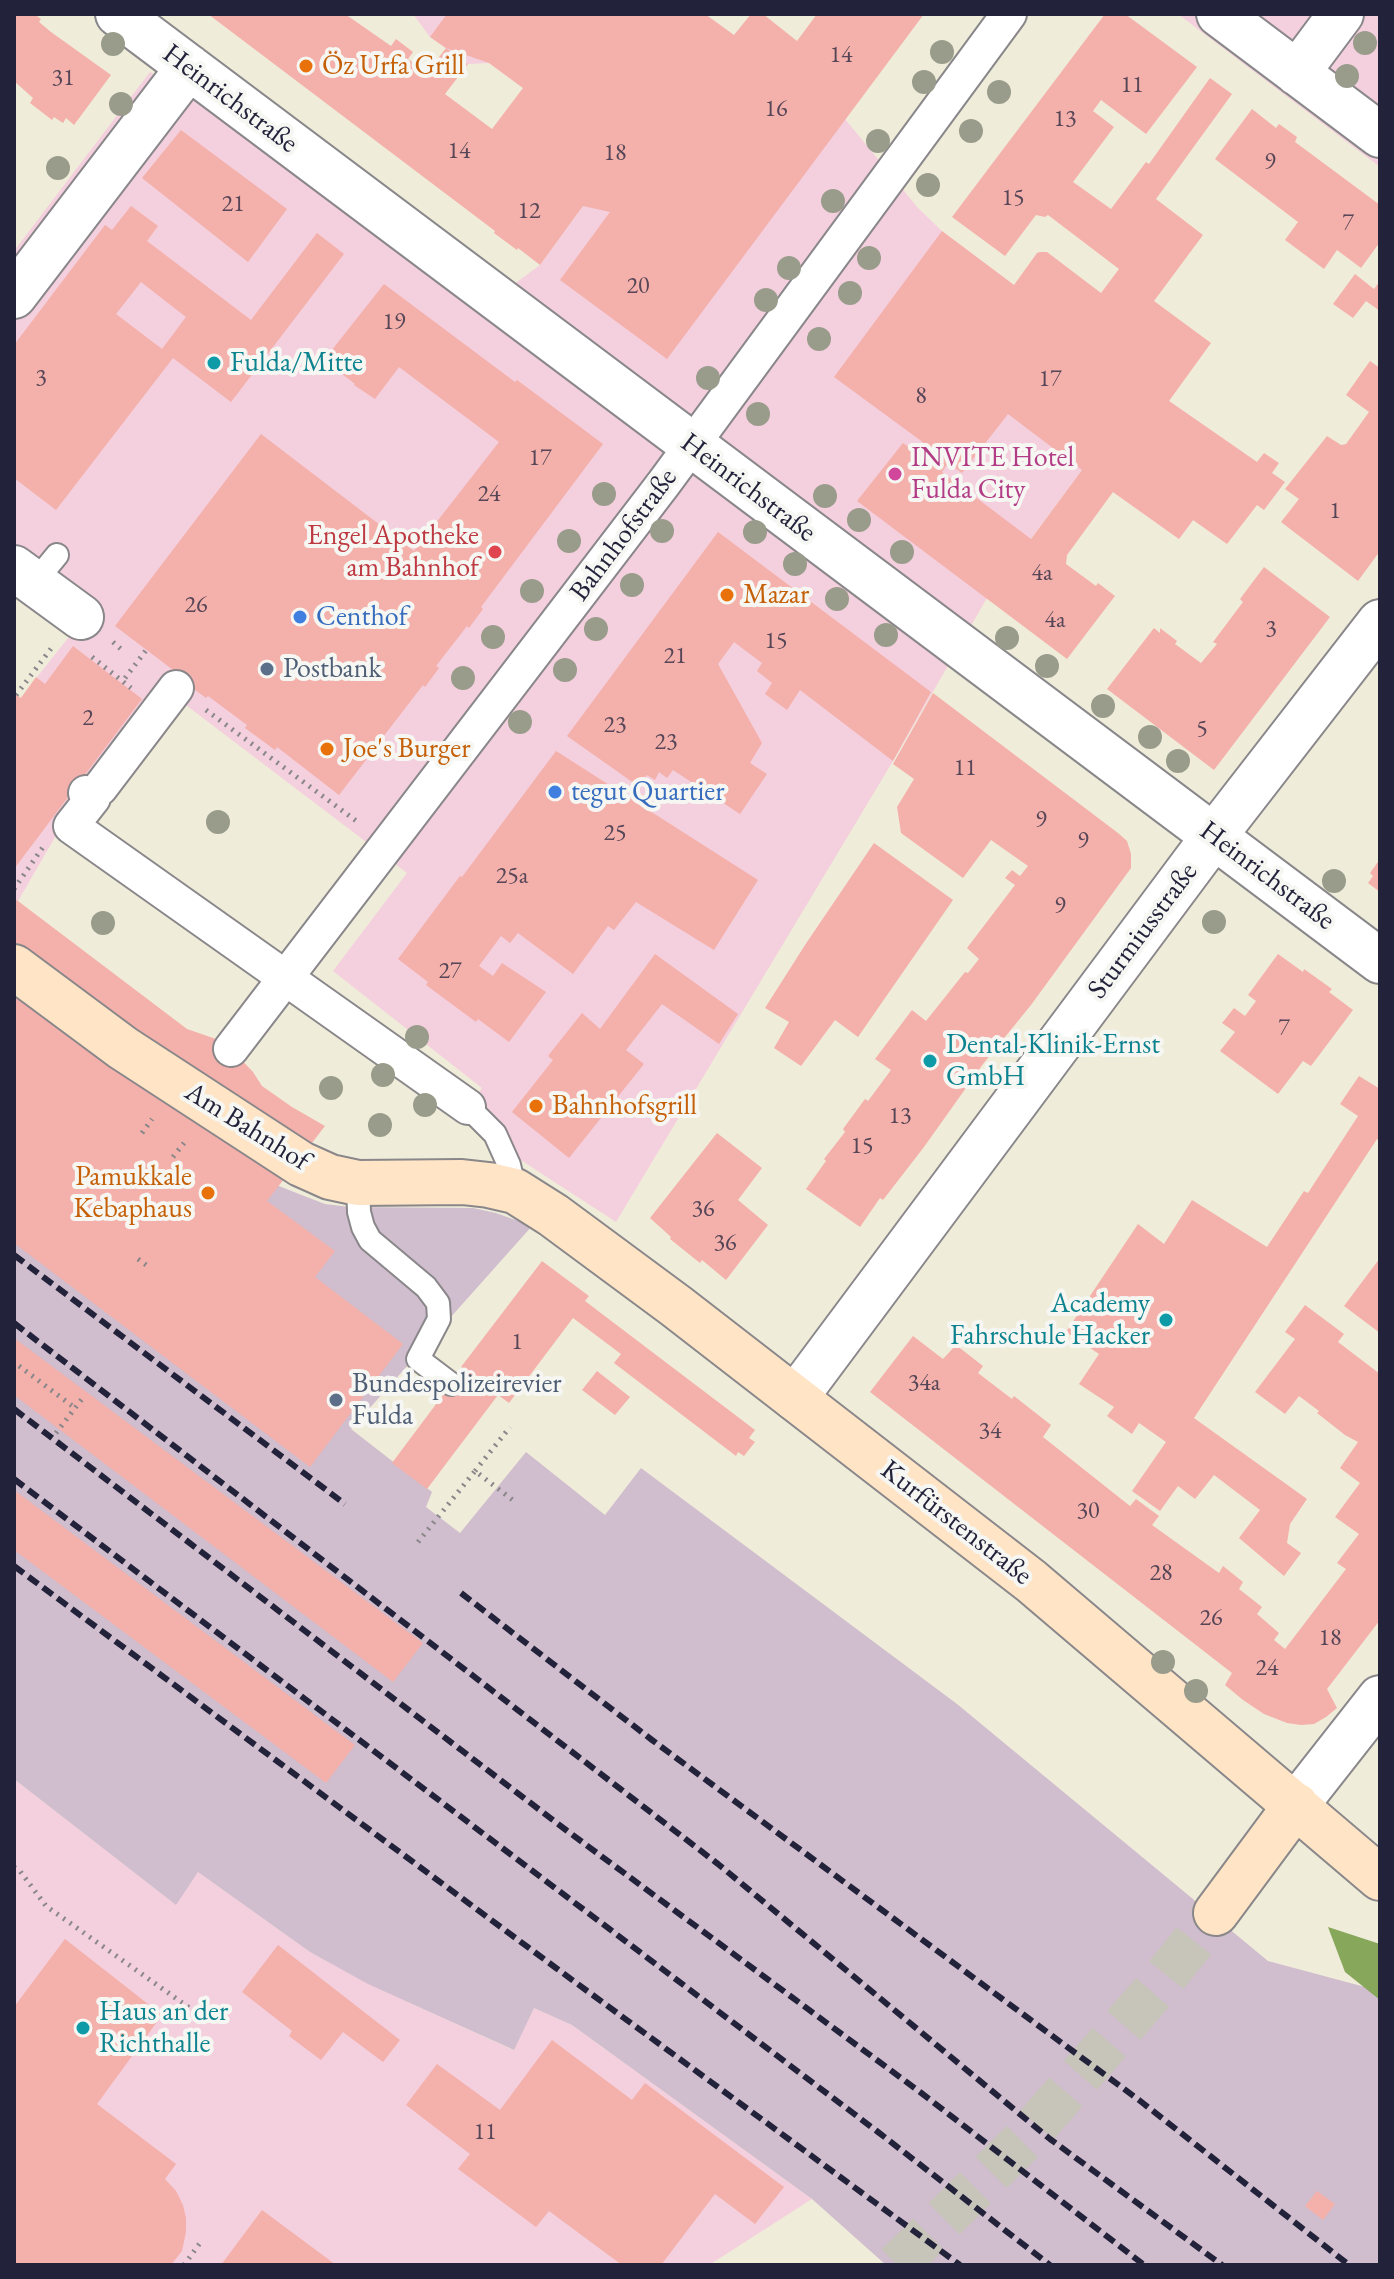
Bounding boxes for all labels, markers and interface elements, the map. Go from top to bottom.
street label: Heinrichstraße [156,37,304,161]
house number: 14 [829,41,853,69]
place label: Öz Urfa Grill [322,49,465,83]
marker: Öz Urfa Grill [297,57,315,75]
house number: 31 [51,64,75,92]
house number: 11 [1120,71,1144,99]
house number: 16 [764,95,788,123]
house number: 13 [1053,105,1077,133]
house number: 14 [447,137,471,165]
house number: 18 [603,139,627,167]
house number: 9 [1264,148,1276,176]
house number: 15 [1001,184,1025,212]
house number: 21 [221,190,245,218]
house number: 12 [517,197,541,225]
house number: 7 [1342,209,1354,237]
house number: 20 [626,272,650,300]
house number: 19 [382,308,406,336]
place label: Fulda/Mitte [230,346,363,380]
marker: Fulda/Mitte [205,354,223,372]
house number: 3 [35,364,47,392]
house number: 17 [1038,365,1062,393]
house number: 8 [915,382,927,410]
street label: Heinrichstraße [674,426,822,550]
place label: INVITE Hotel Fulda City [911,441,1074,507]
house number: 17 [528,444,552,472]
street label: Bahnhofstraße [563,462,685,608]
marker: INVITE Hotel Fulda City [886,465,904,483]
house number: 24 [477,480,501,508]
house number: 1 [1329,497,1341,525]
place label: Engel Apotheke am Bahnhof [307,519,479,585]
marker: Engel Apotheke am Bahnhof [486,543,504,561]
house number: 4a [1031,559,1053,587]
place label: Mazar [743,578,809,612]
marker: Mazar [718,586,736,604]
house number: 26 [184,591,208,619]
place label: Centhof [316,600,408,634]
house number: 4a [1044,606,1066,634]
marker: Centhof [291,608,309,626]
house number: 3 [1265,615,1277,643]
house number: 15 [764,627,788,655]
house number: 21 [663,642,687,670]
place label: Postbank [283,652,382,686]
marker: Postbank [258,660,276,678]
house number: 2 [82,704,94,732]
house number: 23 [603,711,627,739]
house number: 5 [1196,715,1208,743]
house number: 23 [654,728,678,756]
place label: Joe's Burger [343,732,471,766]
marker: Joe's Burger [318,740,336,758]
house number: 11 [953,754,977,782]
place label: tegut Quartier [571,775,725,809]
marker: tegut Quartier [546,783,564,801]
house number: 9 [1035,806,1047,834]
street label: Heinrichstraße [1193,814,1341,938]
house number: 25 [603,819,627,847]
house number: 9 [1077,827,1089,855]
street label: Sturmiusstraße [1081,856,1205,1006]
house number: 25a [496,862,528,890]
house number: 9 [1054,892,1066,920]
house number: 27 [438,957,462,985]
house number: 7 [1278,1014,1290,1042]
place label: Dental-Klinik-Ernst GmbH [946,1028,1160,1094]
marker: Dental-Klinik-Ernst GmbH [921,1052,939,1070]
street label: Am Bahnhof [178,1075,316,1179]
place label: Bahnhofsgrill [552,1089,697,1123]
marker: Bahnhofsgrill [527,1097,545,1115]
house number: 13 [888,1102,912,1130]
house number: 15 [850,1132,874,1160]
place label: Pamukkale Kebaphaus [73,1160,192,1226]
marker: Pamukkale Kebaphaus [199,1184,217,1202]
house number: 36 [691,1195,715,1223]
house number: 36 [713,1229,737,1257]
place label: Academy Fahrschule Hacker [950,1287,1150,1353]
marker: Academy Fahrschule Hacker [1157,1311,1175,1329]
house number: 1 [511,1328,523,1356]
place label: Bundespolizeirevier Fulda [352,1367,562,1433]
house number: 34a [908,1369,940,1397]
marker: Bundespolizeirevier Fulda [327,1391,345,1409]
house number: 34 [978,1417,1002,1445]
street label: Kurfürstenstraße [874,1453,1038,1593]
house number: 30 [1076,1497,1100,1525]
house number: 28 [1149,1559,1173,1587]
house number: 26 [1199,1604,1223,1632]
house number: 18 [1318,1624,1342,1652]
house number: 24 [1255,1654,1279,1682]
place label: Haus an der Richthalle [99,1995,228,2061]
marker: Haus an der Richthalle [74,2019,92,2037]
house number: 11 [473,2118,497,2146]

